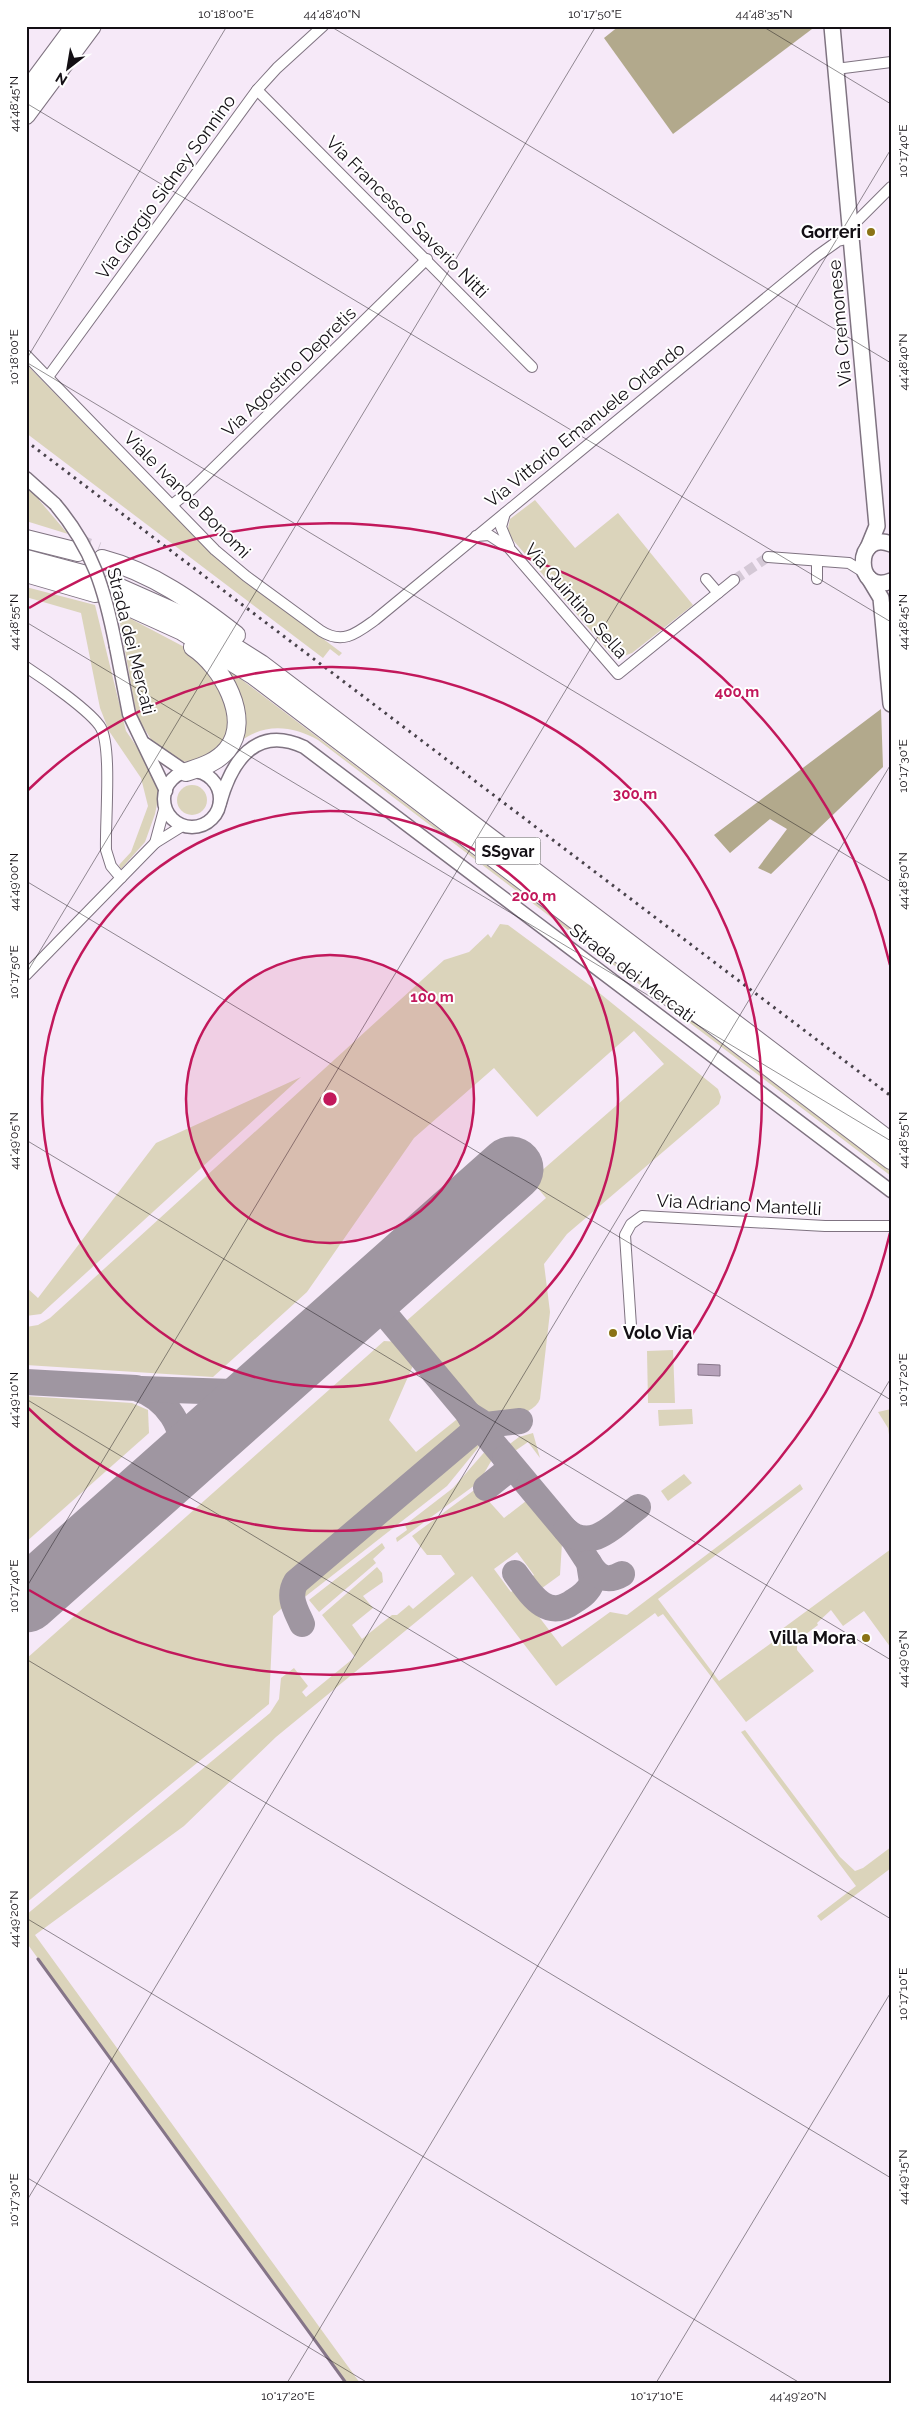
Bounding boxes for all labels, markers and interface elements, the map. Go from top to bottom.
text: 10°18'00"E [198,7,254,21]
text: 44°48'40"N [304,7,360,21]
text: 10°17'50"E [568,7,622,21]
text: 44°48'35"N [736,7,792,21]
north arrow [42,42,92,92]
text: N [53,70,70,89]
text: 44°48'45"N [7,76,21,132]
street label: Via Giorgio Sidney Sonnino [92,90,240,283]
text: 10°17'40"E [896,124,910,178]
street label: Via Francesco Saverio Nitti [322,131,493,302]
place label: Gorreri [801,221,861,242]
marker: Gorreri [865,226,877,238]
street label: Via Cremonese [823,258,855,387]
street label: Via Agostino Depretis [217,302,360,441]
text: 10°18'00"E [7,329,21,385]
text: 44°48'40"N [896,334,910,390]
street label: Via Vittorio Emanuele Orlando [481,338,689,511]
street label: Viale Ivanoe Bonomi [120,427,255,562]
street label: Via Quintino Sella [521,539,632,663]
street label: Strada dei Mercati [103,565,160,716]
text: 44°48'55"N [7,594,21,650]
text: 44°48'45"N [896,594,910,650]
text: 400 m [715,683,759,701]
text: 10°17'30"E [896,739,910,793]
text: 300 m [613,785,657,803]
road number: SS9var [476,838,540,864]
text: 44°48'50"N [896,852,910,910]
text: 44°49'00"N [7,853,21,911]
text: 200 m [512,887,556,905]
street label: Strada dei Mercati [566,919,699,1026]
text: 10°17'50"E [7,945,21,999]
text: 100 m [410,988,454,1006]
centre of rings [321,1090,339,1108]
text: 44°49'05"N [7,1112,21,1170]
text: 44°48'55"N [896,1112,910,1168]
street label: Via Adriano Mantelli [656,1190,822,1219]
place label: Volo Via [623,1322,692,1343]
marker: Volo Via [607,1327,619,1339]
text: 10°17'20"E [896,1353,910,1407]
text: 44°49'10"N [7,1372,21,1428]
text: 10°17'40"E [7,1559,21,1613]
place label: Villa Mora [770,1627,856,1648]
text: 44°49'05"N [896,1630,910,1688]
marker: Villa Mora [860,1632,872,1644]
text: 44°49'20"N [7,1890,21,1948]
text: 10°17'10"E [896,1968,910,2020]
text: 44°49'15"N [896,2149,910,2205]
text: 10°17'30"E [7,2173,21,2227]
text: 10°17'20"E [261,2389,315,2403]
text: 10°17'10"E [631,2389,683,2403]
text: 44°49'20"N [769,2389,827,2403]

